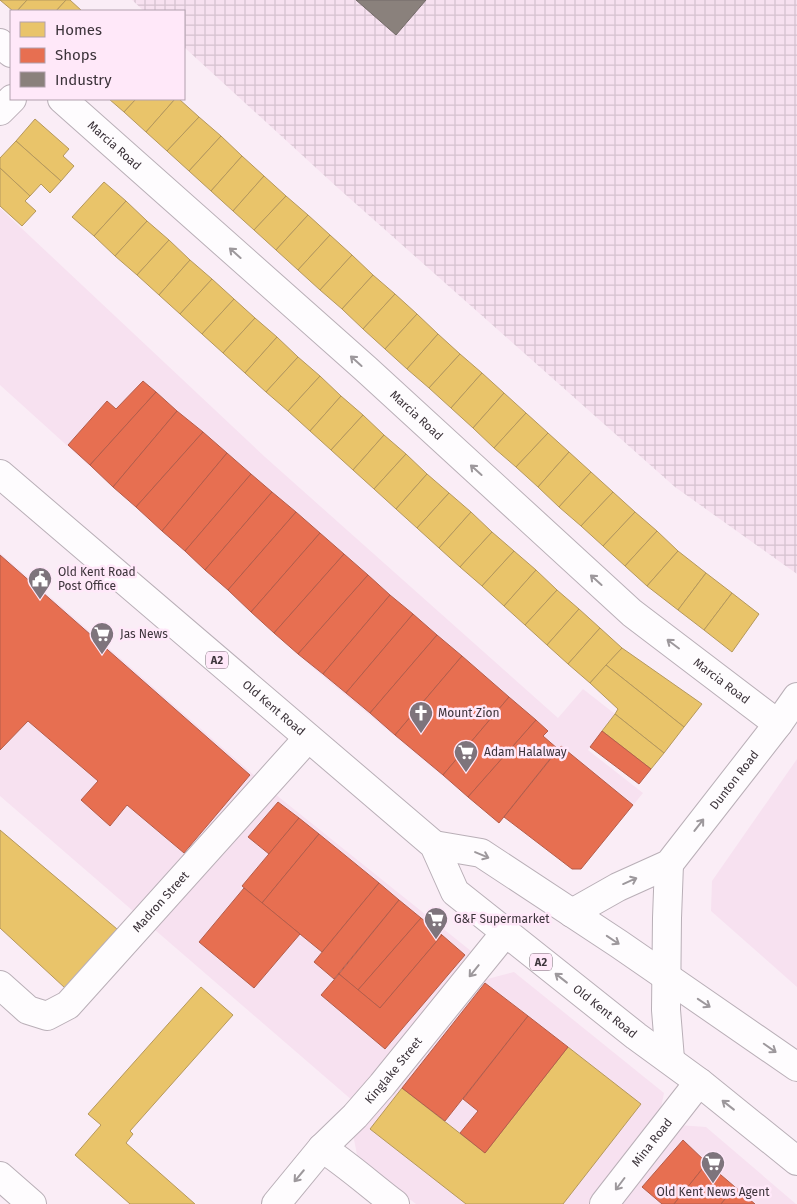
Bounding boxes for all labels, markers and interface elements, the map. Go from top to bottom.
legend [10,10,185,100]
text: Homes [55,21,102,39]
text: Shops [55,46,97,64]
text: Industry [55,71,112,89]
street label: Marcia Road [85,118,144,173]
one-way arrow [229,247,242,258]
one-way arrow [350,355,363,366]
street label: Marcia Road [387,388,446,443]
one-way arrow [470,464,483,476]
place label: Old Kent Road Post Office [58,565,136,593]
public building icon: Old Kent Road Post Office [27,566,53,600]
one-way arrow [590,574,603,586]
supermarket icon: Jas News [89,621,115,655]
place label: Jas News [120,627,168,641]
one-way arrow [667,638,680,649]
road number: A2 [206,652,228,668]
street label: Marcia Road [691,655,752,707]
street label: Old Kent Road [239,677,308,739]
church icon: Mount Zion [408,700,434,734]
place label: Mount Zion [438,706,500,720]
supermarket icon: Adam Halalway [453,739,479,773]
place label: Adam Halalway [484,745,567,759]
street label: Dunton Road [707,748,762,812]
one-way arrow [694,819,705,832]
one-way arrow [474,851,489,860]
street label: Madron Street [130,868,192,935]
one-way arrow [622,876,637,886]
supermarket icon: G&F Supermarket [423,906,449,940]
place label: G&F Supermarket [454,912,550,926]
one-way arrow [606,935,620,945]
road number: A2 [530,954,552,970]
one-way arrow [469,964,480,977]
one-way arrow [555,972,568,983]
street label: Old Kent Road [570,982,640,1041]
one-way arrow [697,998,711,1008]
street label: Kinglake Street [362,1034,425,1107]
one-way arrow [763,1043,777,1053]
one-way arrow [722,1099,735,1110]
street label: Mina Road [629,1116,675,1169]
supermarket icon: Old Kent News Agent [700,1150,726,1184]
one-way arrow [294,1169,305,1182]
one-way arrow [614,1177,625,1190]
place label: Old Kent News Agent [656,1185,770,1199]

